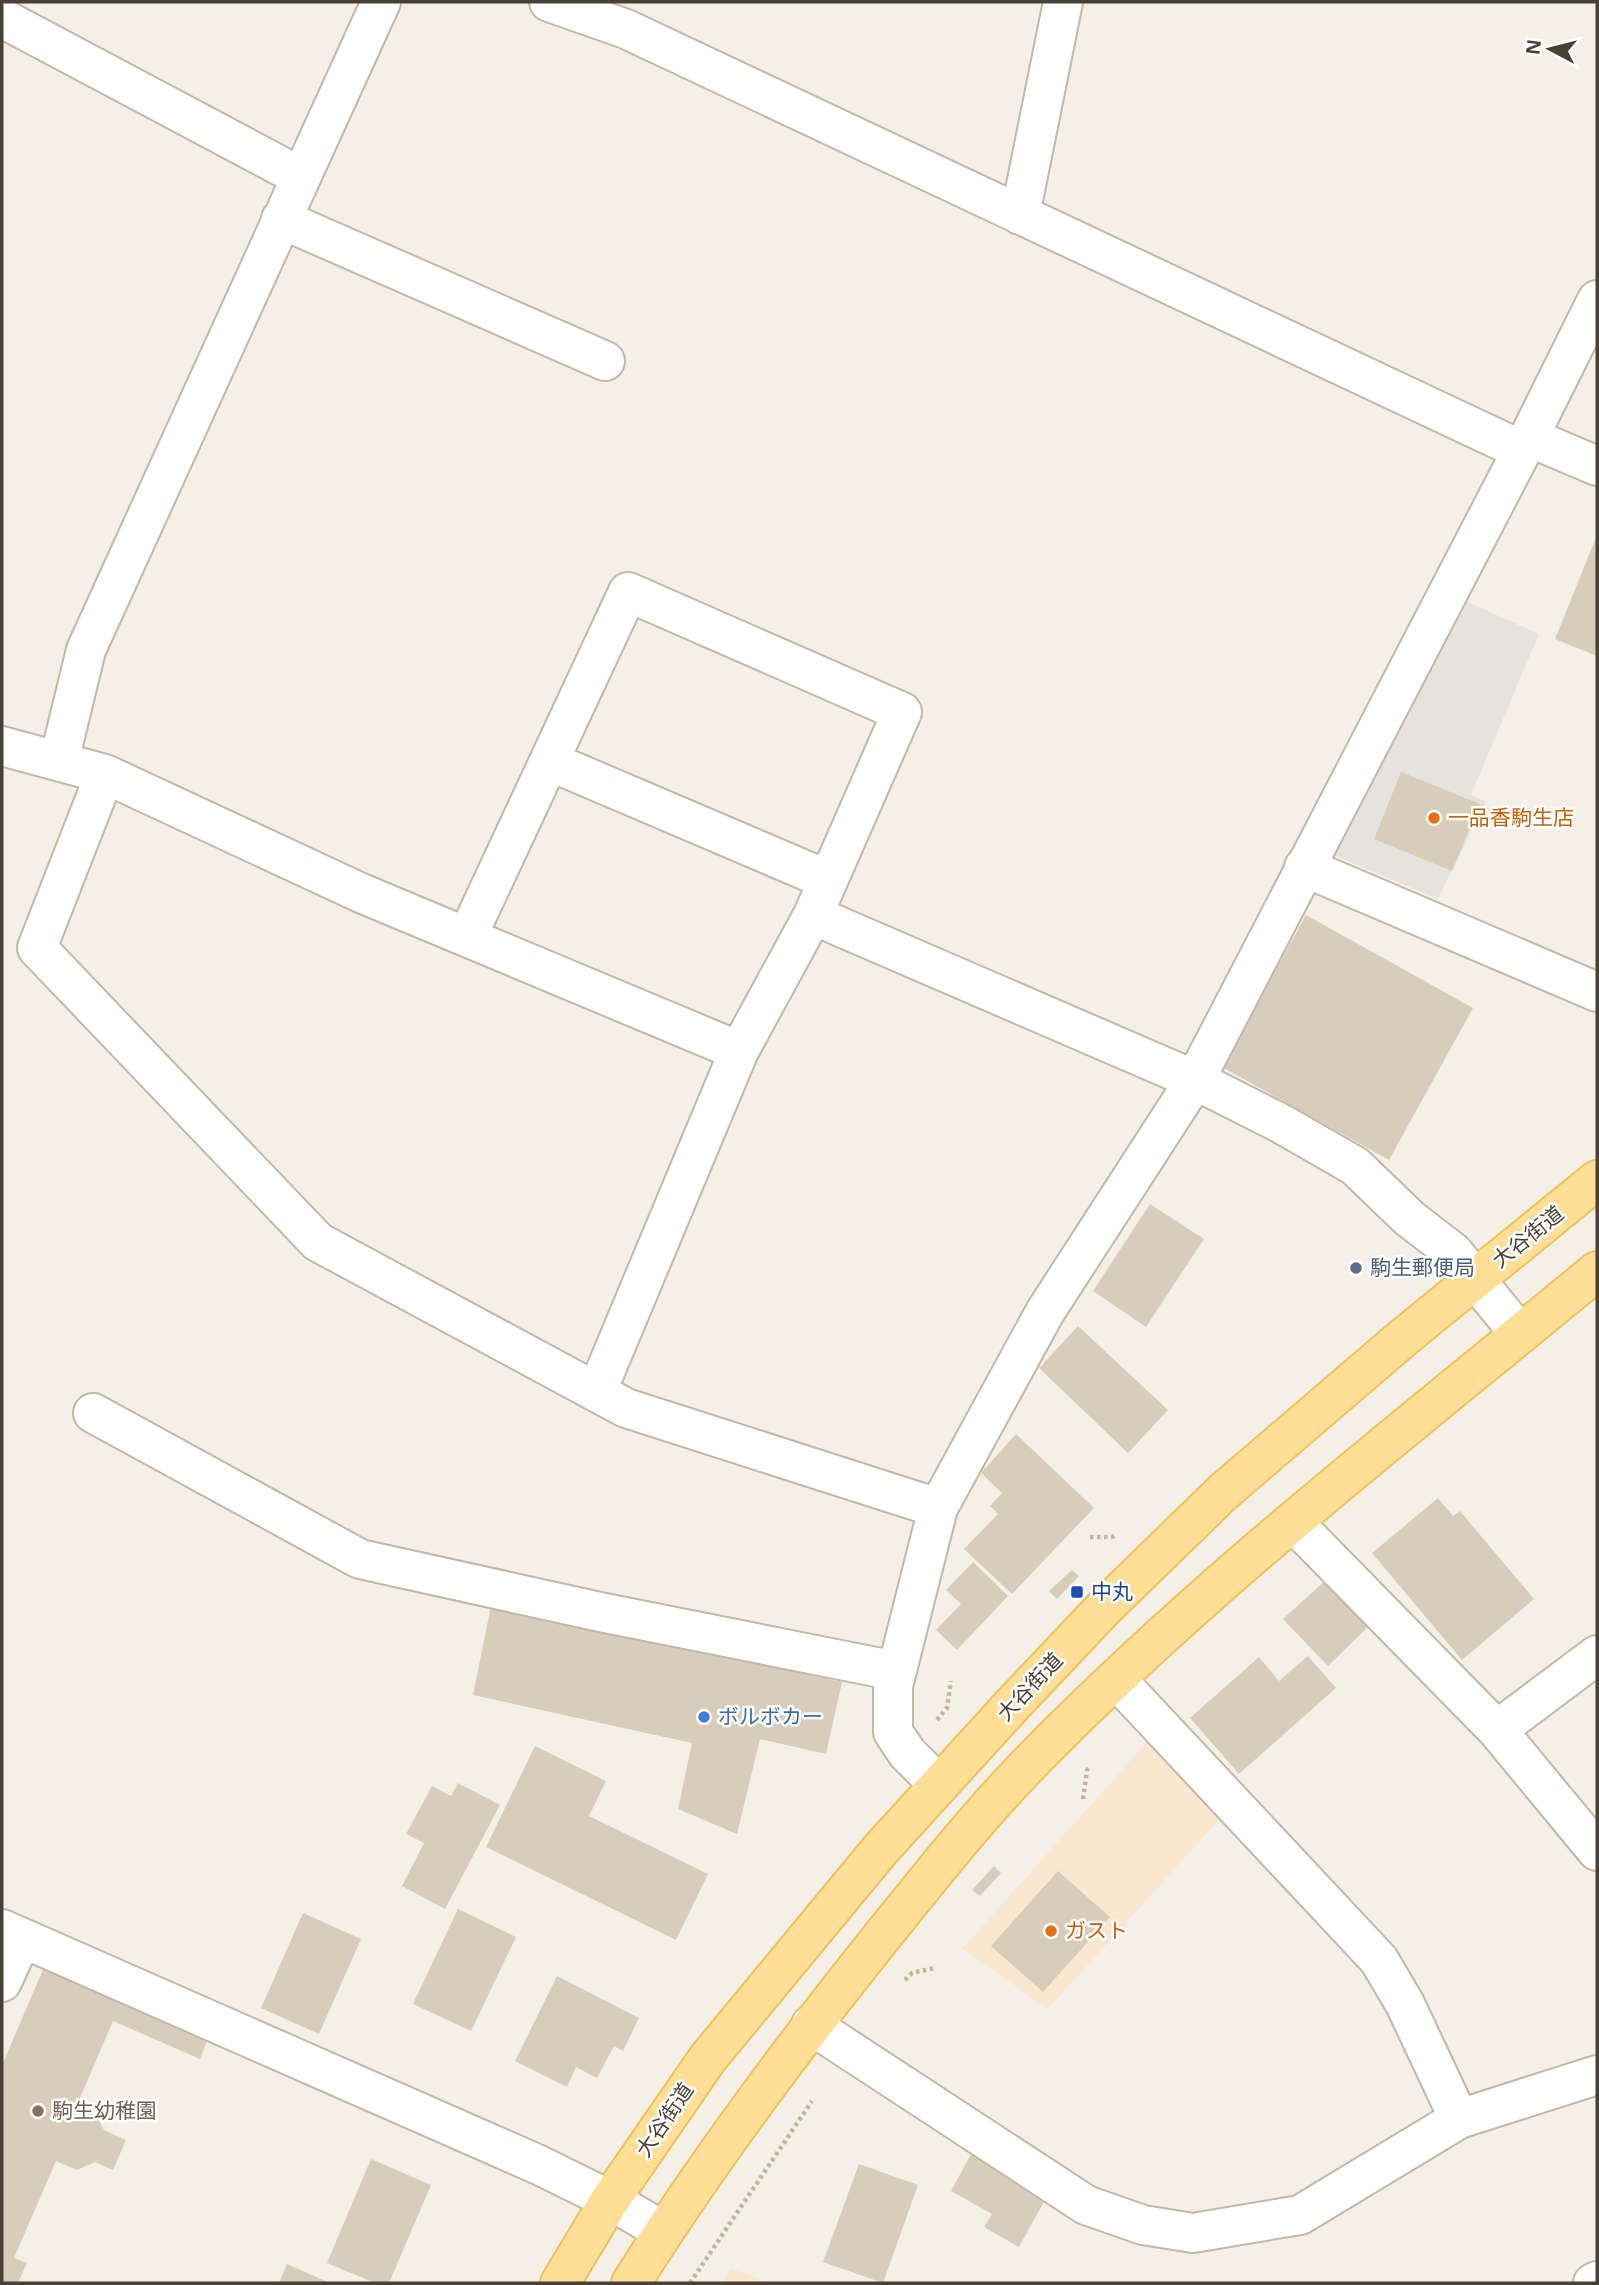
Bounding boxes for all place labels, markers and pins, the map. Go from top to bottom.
place label: 一品香駒生店 [1448,803,1574,831]
marker: 一品香駒生店 [1426,810,1442,826]
place label: 駒生郵便局 [1370,1253,1475,1281]
marker: 駒生郵便局 [1348,1260,1364,1276]
place label: 中丸 [1091,1577,1133,1605]
marker: 中丸 [1069,1584,1085,1600]
place label: ボルボカー [718,1702,823,1730]
marker: ボルボカー [696,1709,712,1725]
place label: ガスト [1065,1916,1128,1944]
marker: ガスト [1043,1923,1059,1939]
place label: 駒生幼稚園 [52,2096,157,2124]
marker: 駒生幼稚園 [30,2103,46,2119]

